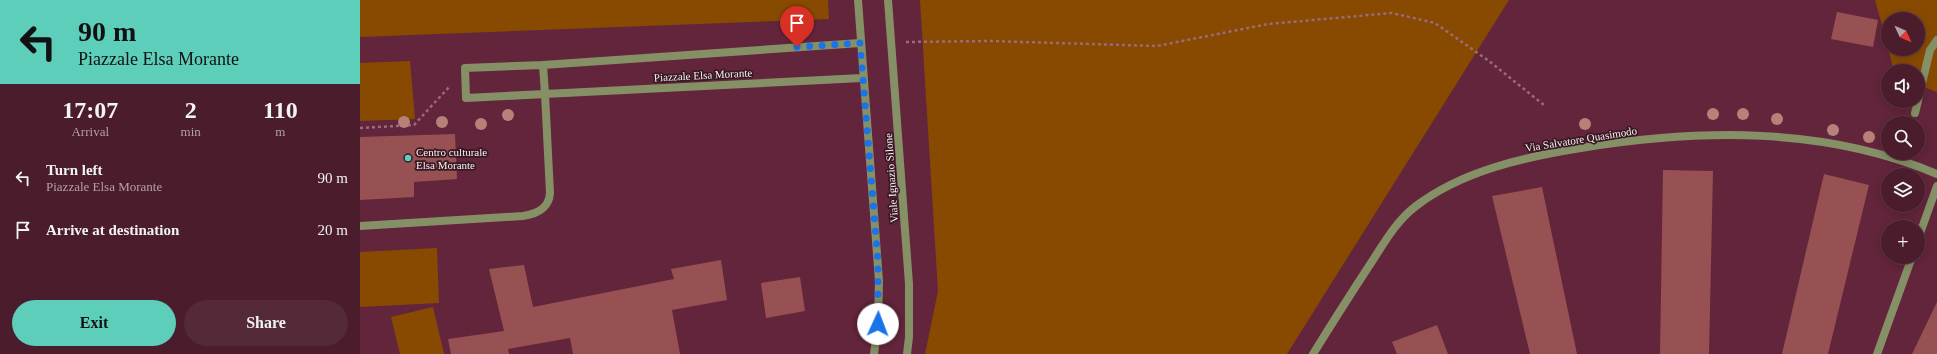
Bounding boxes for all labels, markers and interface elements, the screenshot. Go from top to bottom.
pin [780,6,814,47]
icon: arrive [786,12,808,34]
north arrow [1881,12,1925,56]
map controls [1881,12,1925,264]
icon: left [12,16,64,68]
text: 90 m [78,16,136,47]
text: Piazzale Elsa Morante [78,49,239,69]
button: sound [1881,64,1925,108]
street label: Piazzale Elsa Morante [654,66,753,84]
text: 17:07 [62,97,118,123]
text: 2 [185,97,197,123]
text: 110 [263,97,298,123]
button: search [1881,116,1925,160]
text: Arrival [71,124,109,139]
text: min [181,124,201,139]
text: m [275,124,285,139]
street label: Via Salvatore Quasimodo [1524,124,1638,154]
street label: Viale Ignazio Silone [882,133,900,223]
place label: Centro culturale Elsa Morante [416,146,487,171]
marker: Centro culturale Elsa Morante [403,153,413,163]
text: Turn left [46,162,103,178]
icon: left [12,167,34,189]
button: layers [1881,168,1925,212]
text: 90 m [318,170,348,186]
text: Piazzale Elsa Morante [46,179,162,194]
icon: arrive [12,219,34,241]
button: + [1881,220,1925,264]
text: Arrive at destination [46,222,179,238]
text: 20 m [318,222,348,238]
button: Exit [12,300,176,346]
button: Share [184,300,348,346]
position arrow [857,303,899,345]

